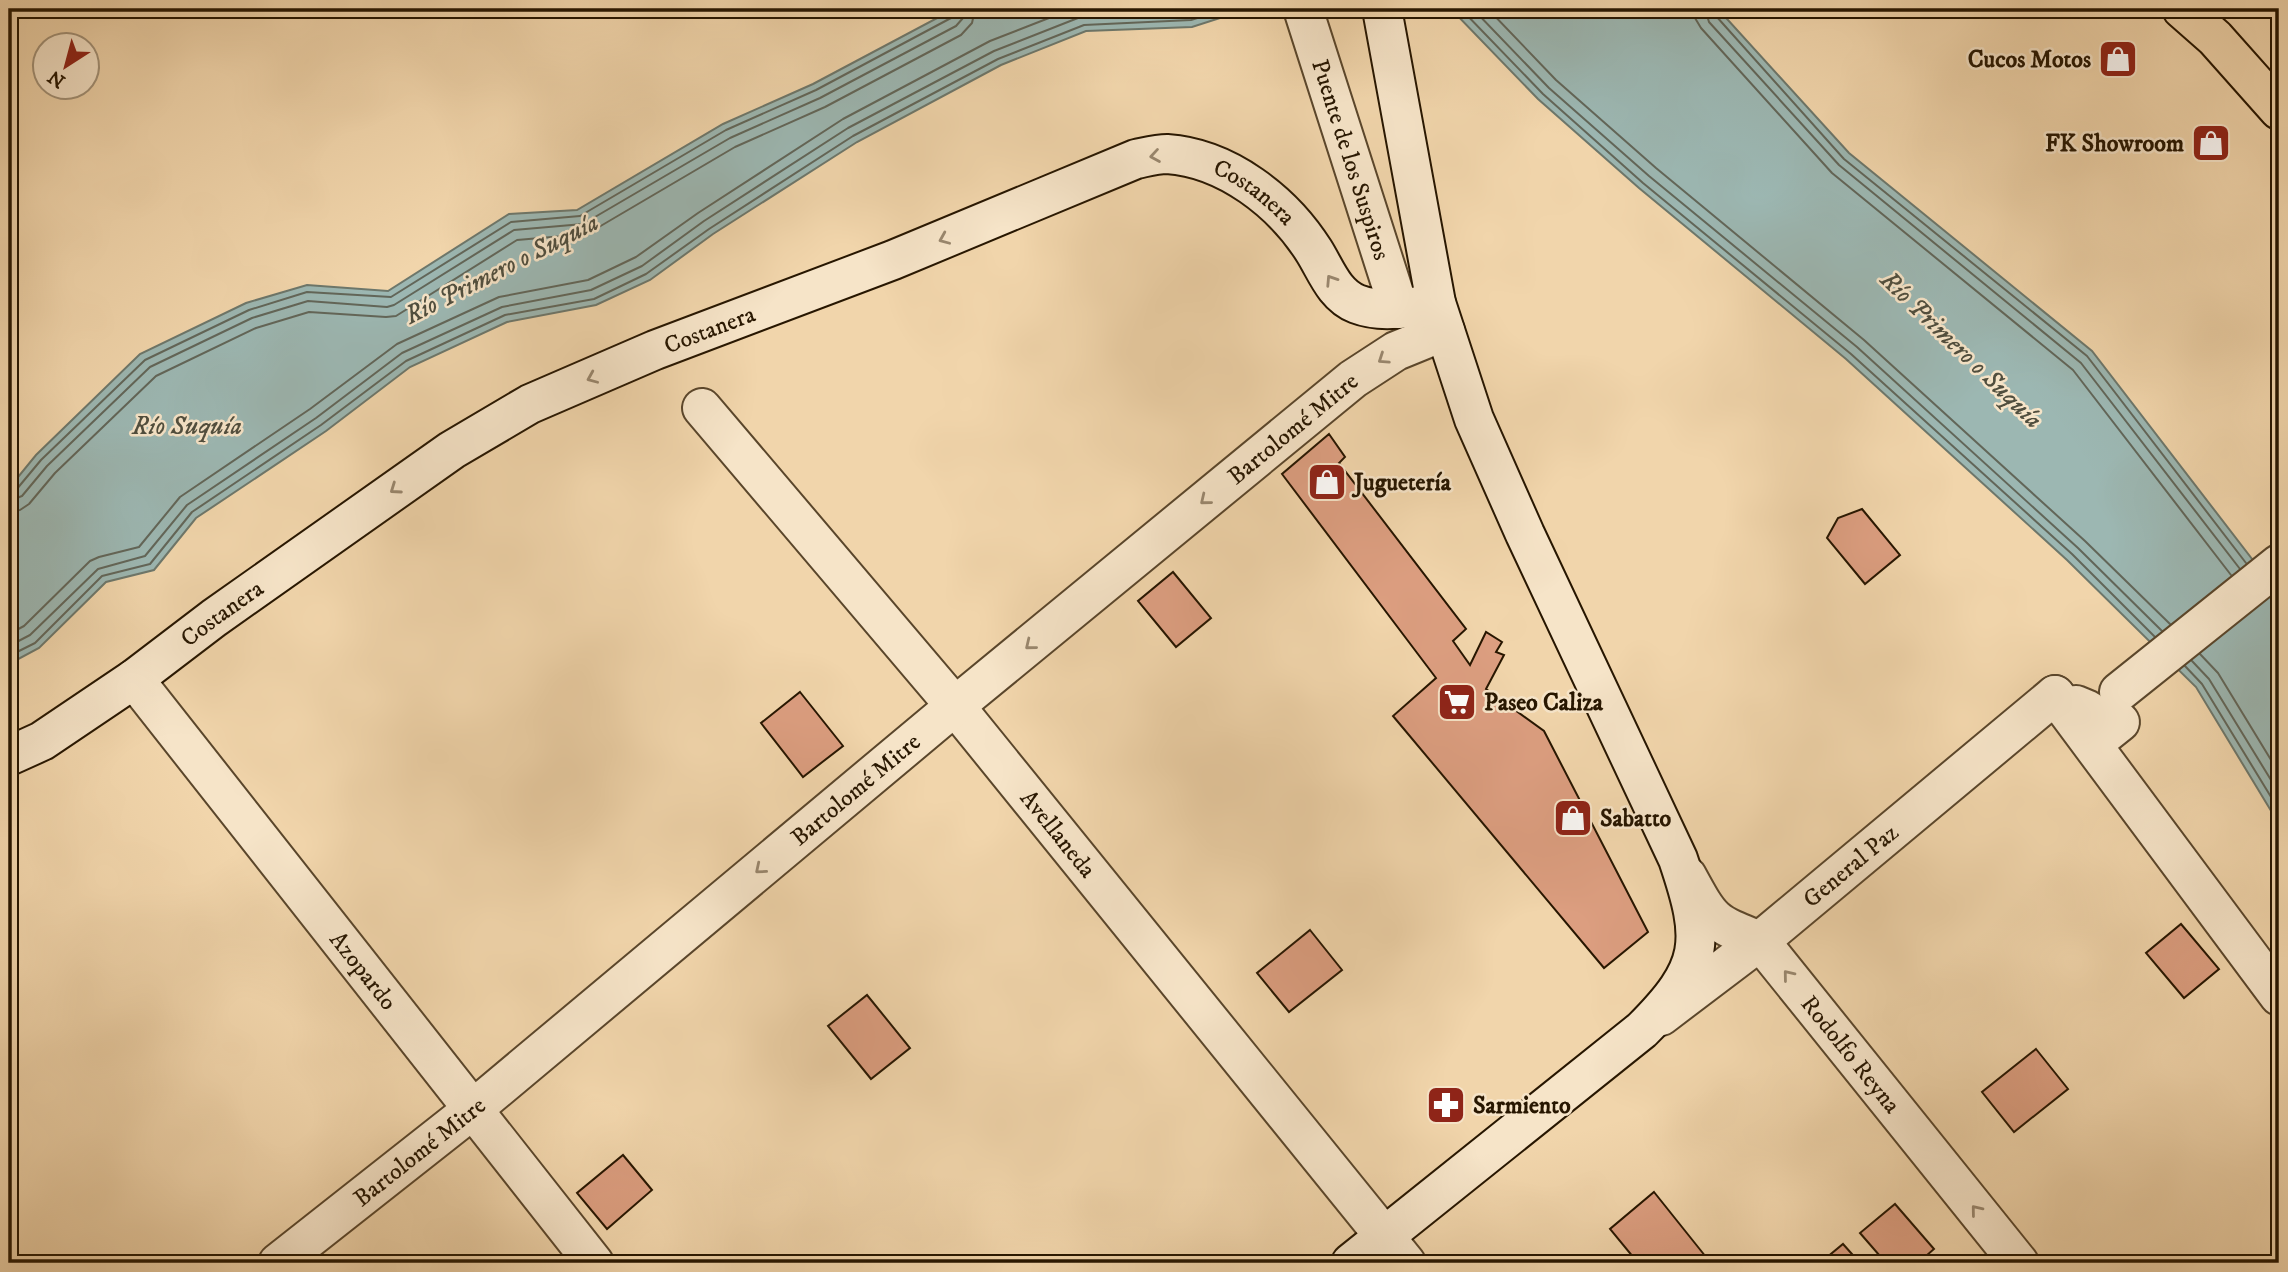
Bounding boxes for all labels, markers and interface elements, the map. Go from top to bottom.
north arrow [32,32,102,102]
shop icon: Cucos Motos [2097,38,2139,80]
place label: Cucos Motos [1968,45,2091,75]
street label: Puente de los Suspiros [1304,56,1396,264]
text: N [43,64,70,92]
shop icon: FK Showroom [2190,122,2232,164]
place label: FK Showroom [2045,129,2184,159]
one-way arrow [1149,148,1161,163]
street label: Costanera [1208,153,1302,233]
water label: Río Primero o Suquía [398,206,604,333]
one-way arrow [938,231,951,245]
water label: Río Primero o Suquía [1872,263,2049,436]
one-way arrow [1326,274,1339,287]
street label: Costanera [660,299,760,361]
one-way arrow [1378,351,1391,364]
street label: Bartolomé Mitre [1222,367,1365,492]
one-way arrow [587,370,600,384]
water label: Río Suquía [131,410,242,443]
shop icon: Juguetería [1306,461,1348,503]
place label: Juguetería [1351,468,1452,498]
one-way arrow [390,481,403,493]
one-way arrow [1201,492,1213,505]
street label: Costanera [175,573,270,654]
one-way arrow [1025,637,1038,649]
supermarket icon: Paseo Caliza [1436,681,1478,723]
place label: Paseo Caliza [1484,688,1604,718]
street label: Bartolomé Mitre [785,727,927,853]
street label: Avellaneda [1013,784,1103,885]
shop icon: Sabatto [1552,797,1594,839]
place label: Sabatto [1600,804,1672,834]
street label: General Paz [1797,818,1905,915]
one-way arrow [756,860,768,873]
street label: Azopardo [322,926,403,1017]
one-way arrow [1783,971,1796,983]
street label: Rodolfo Reyna [1794,990,1907,1120]
pharmacy icon: Sarmiento [1425,1084,1467,1126]
street label: Bartolomé Mitre [348,1091,492,1214]
place label: Sarmiento [1473,1091,1571,1121]
one-way arrow [1972,1205,1984,1218]

